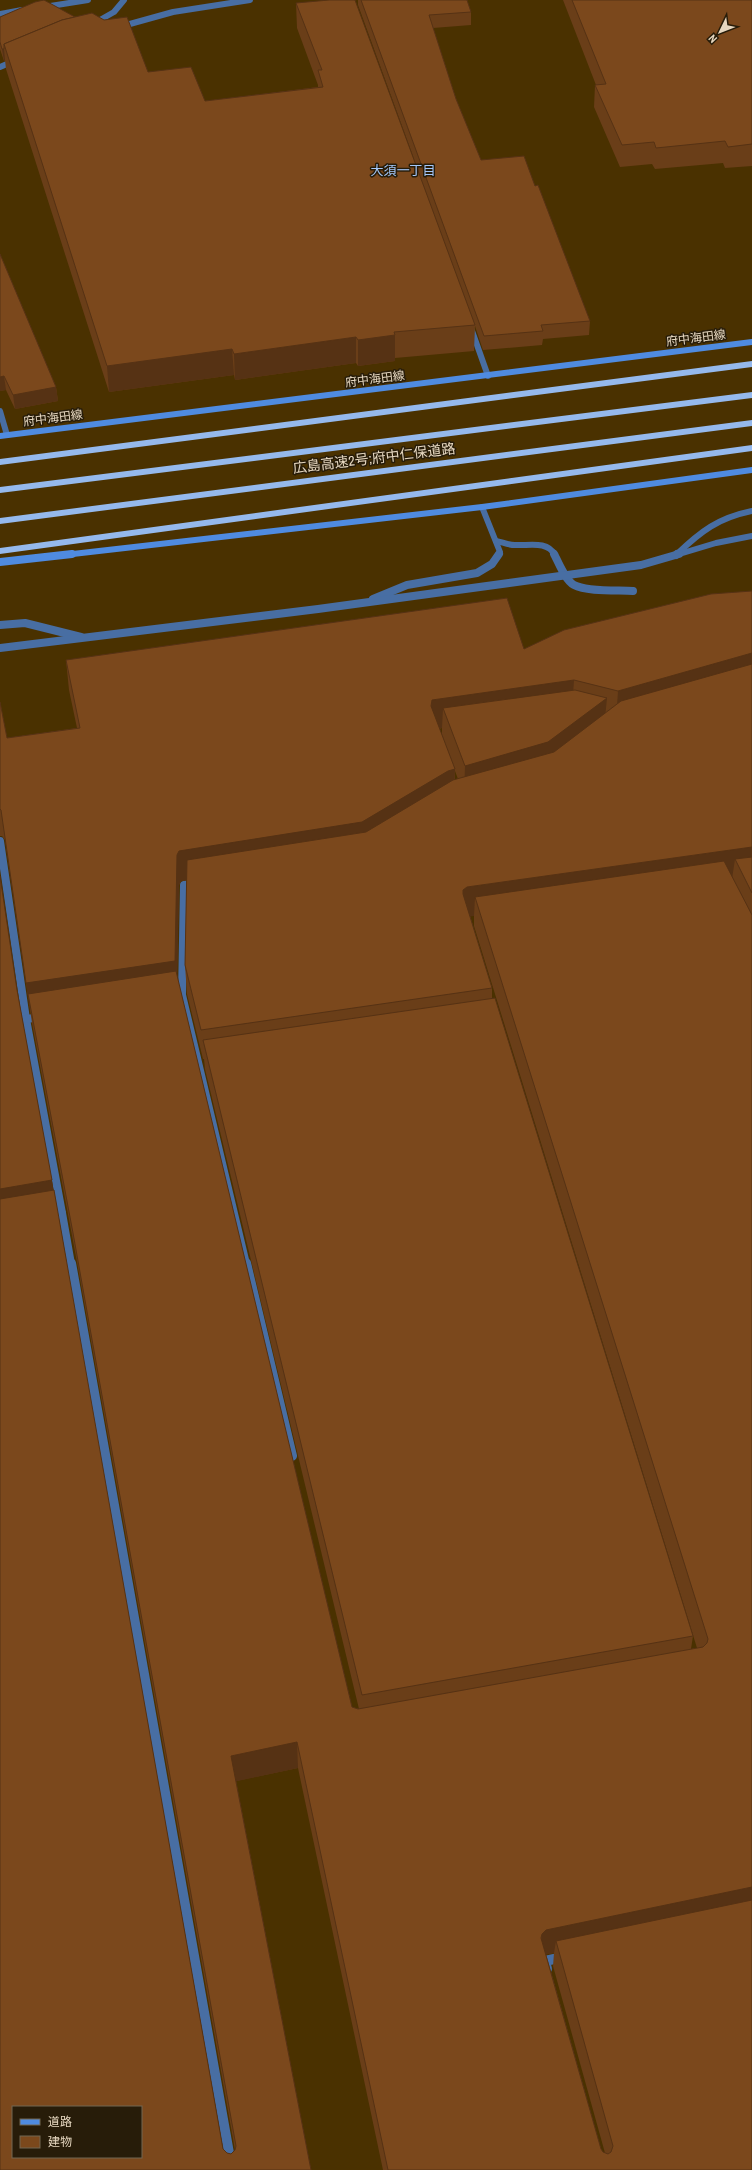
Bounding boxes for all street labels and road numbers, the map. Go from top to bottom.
street label: 府中海田線 [665,326,727,350]
street label: 府中海田線 [344,367,406,391]
street label: 府中海田線 [22,406,84,430]
street label: 広島高速2号;府中仁保道路 [292,439,456,477]

